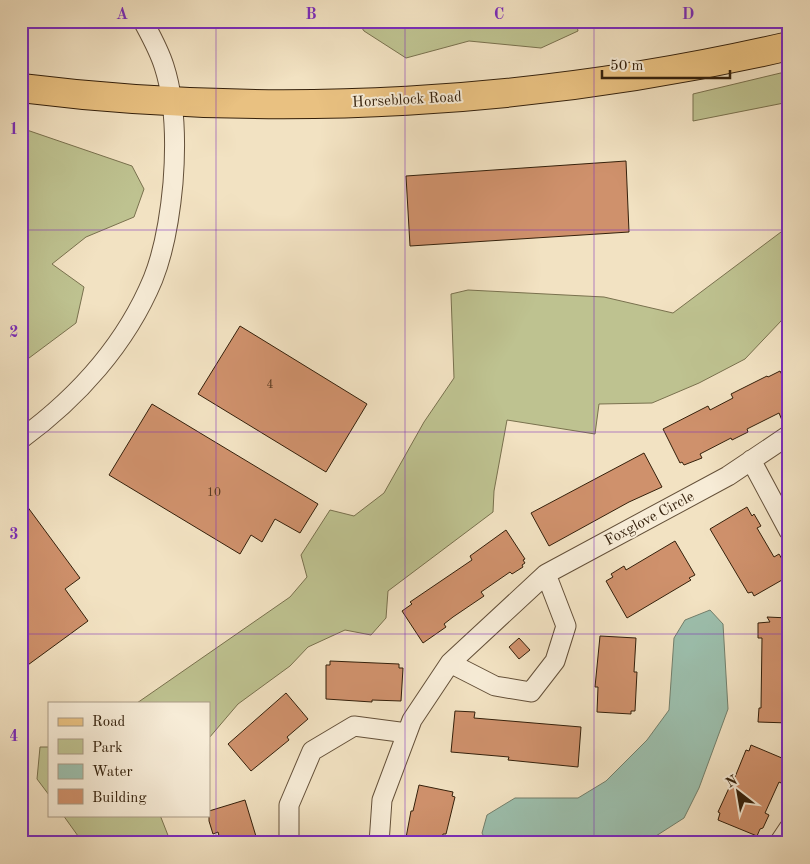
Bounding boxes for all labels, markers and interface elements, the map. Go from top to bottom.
text: A [116,7,128,23]
text: B [305,7,317,23]
text: C [494,7,504,23]
text: D [682,7,694,23]
scale bar [602,48,730,80]
text: 50 m [610,59,644,74]
street label: Horseblock Road [352,90,463,111]
text: 1 [9,122,19,138]
text: 2 [9,325,19,341]
house number: 4 [267,379,274,391]
house number: 10 [207,487,221,499]
street label: Foxglove Circle [602,489,697,549]
text: 3 [9,527,19,543]
legend [48,702,210,816]
text: Road [92,715,126,730]
text: 4 [9,729,19,745]
text: Park [92,741,123,756]
text: Water [92,765,133,780]
north arrow [712,766,762,816]
text: N [724,773,740,790]
text: Building [92,791,147,806]

